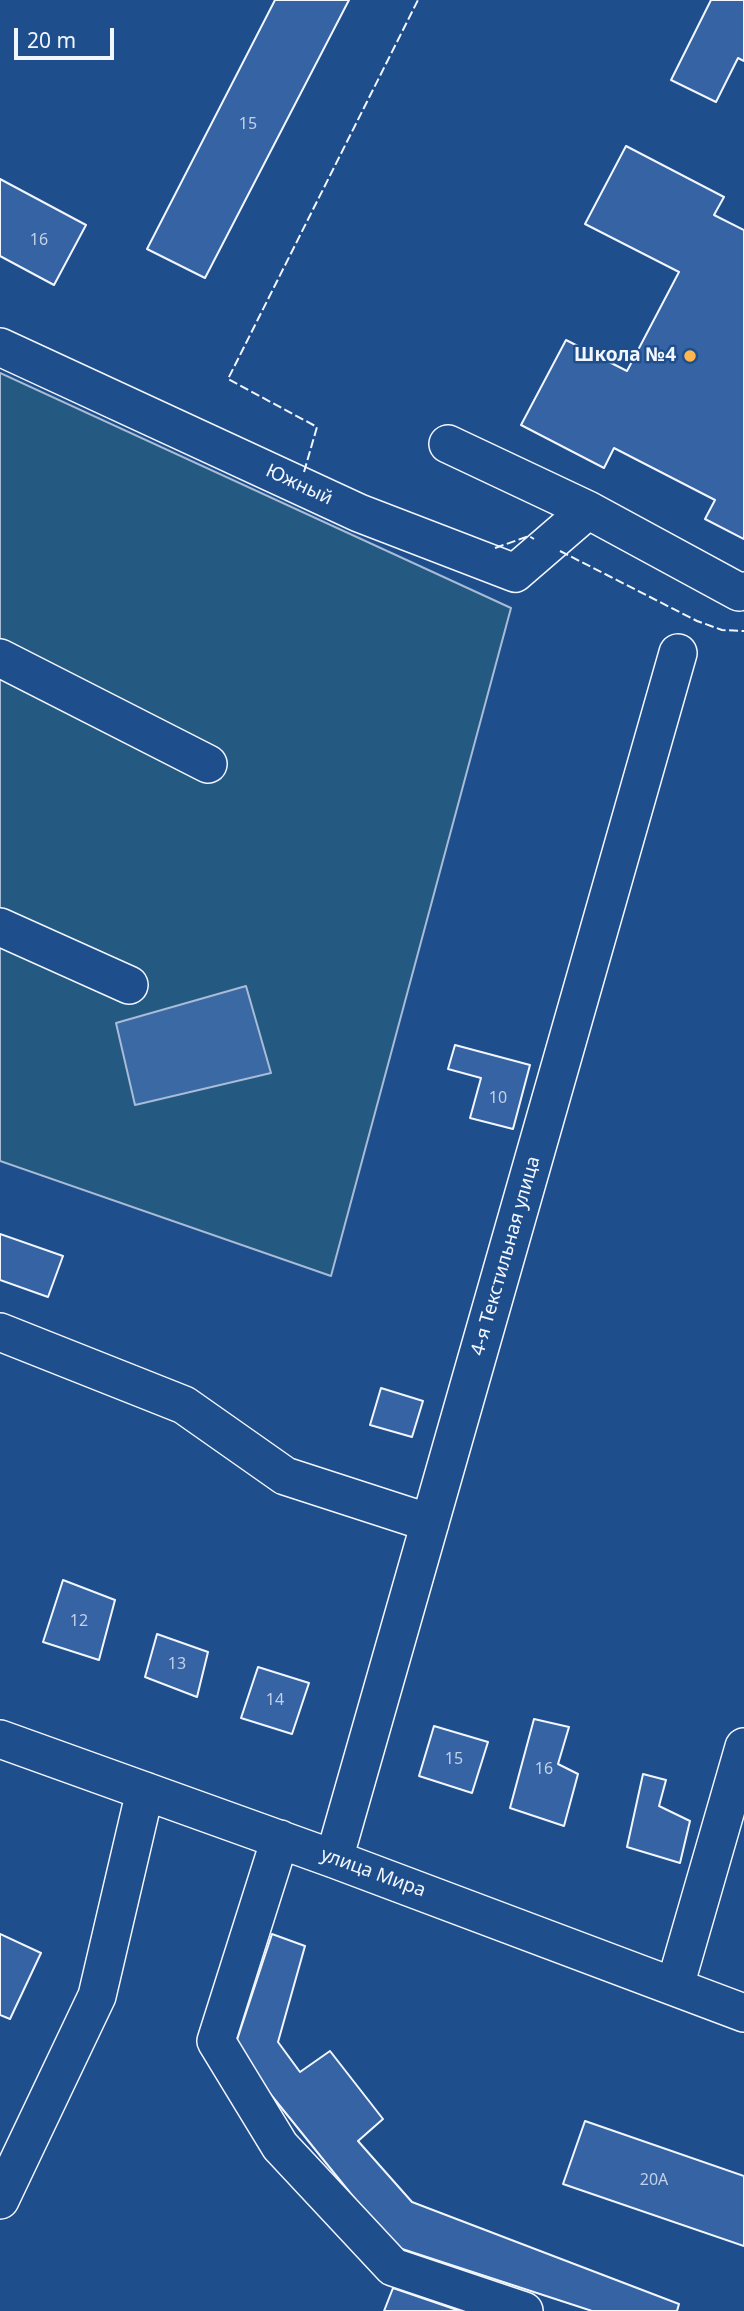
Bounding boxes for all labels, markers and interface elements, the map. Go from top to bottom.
scale bar [18,14,117,58]
text: 20 m [27,26,76,54]
house number: 15 [239,114,257,134]
house number: 16 [30,230,48,250]
place label: Школа №4 [574,345,676,367]
marker: Школа №4 [682,348,698,364]
street label: Южный [262,460,336,510]
house number: 10 [489,1088,507,1108]
street label: 4-я Текстильная улица [467,1154,545,1358]
house number: 12 [70,1611,88,1631]
house number: 13 [168,1654,186,1674]
house number: 14 [266,1690,284,1710]
house number: 15 [445,1749,463,1769]
house number: 16 [535,1759,553,1779]
street label: улица Мира [317,1843,429,1903]
house number: 20А [640,2170,668,2190]

